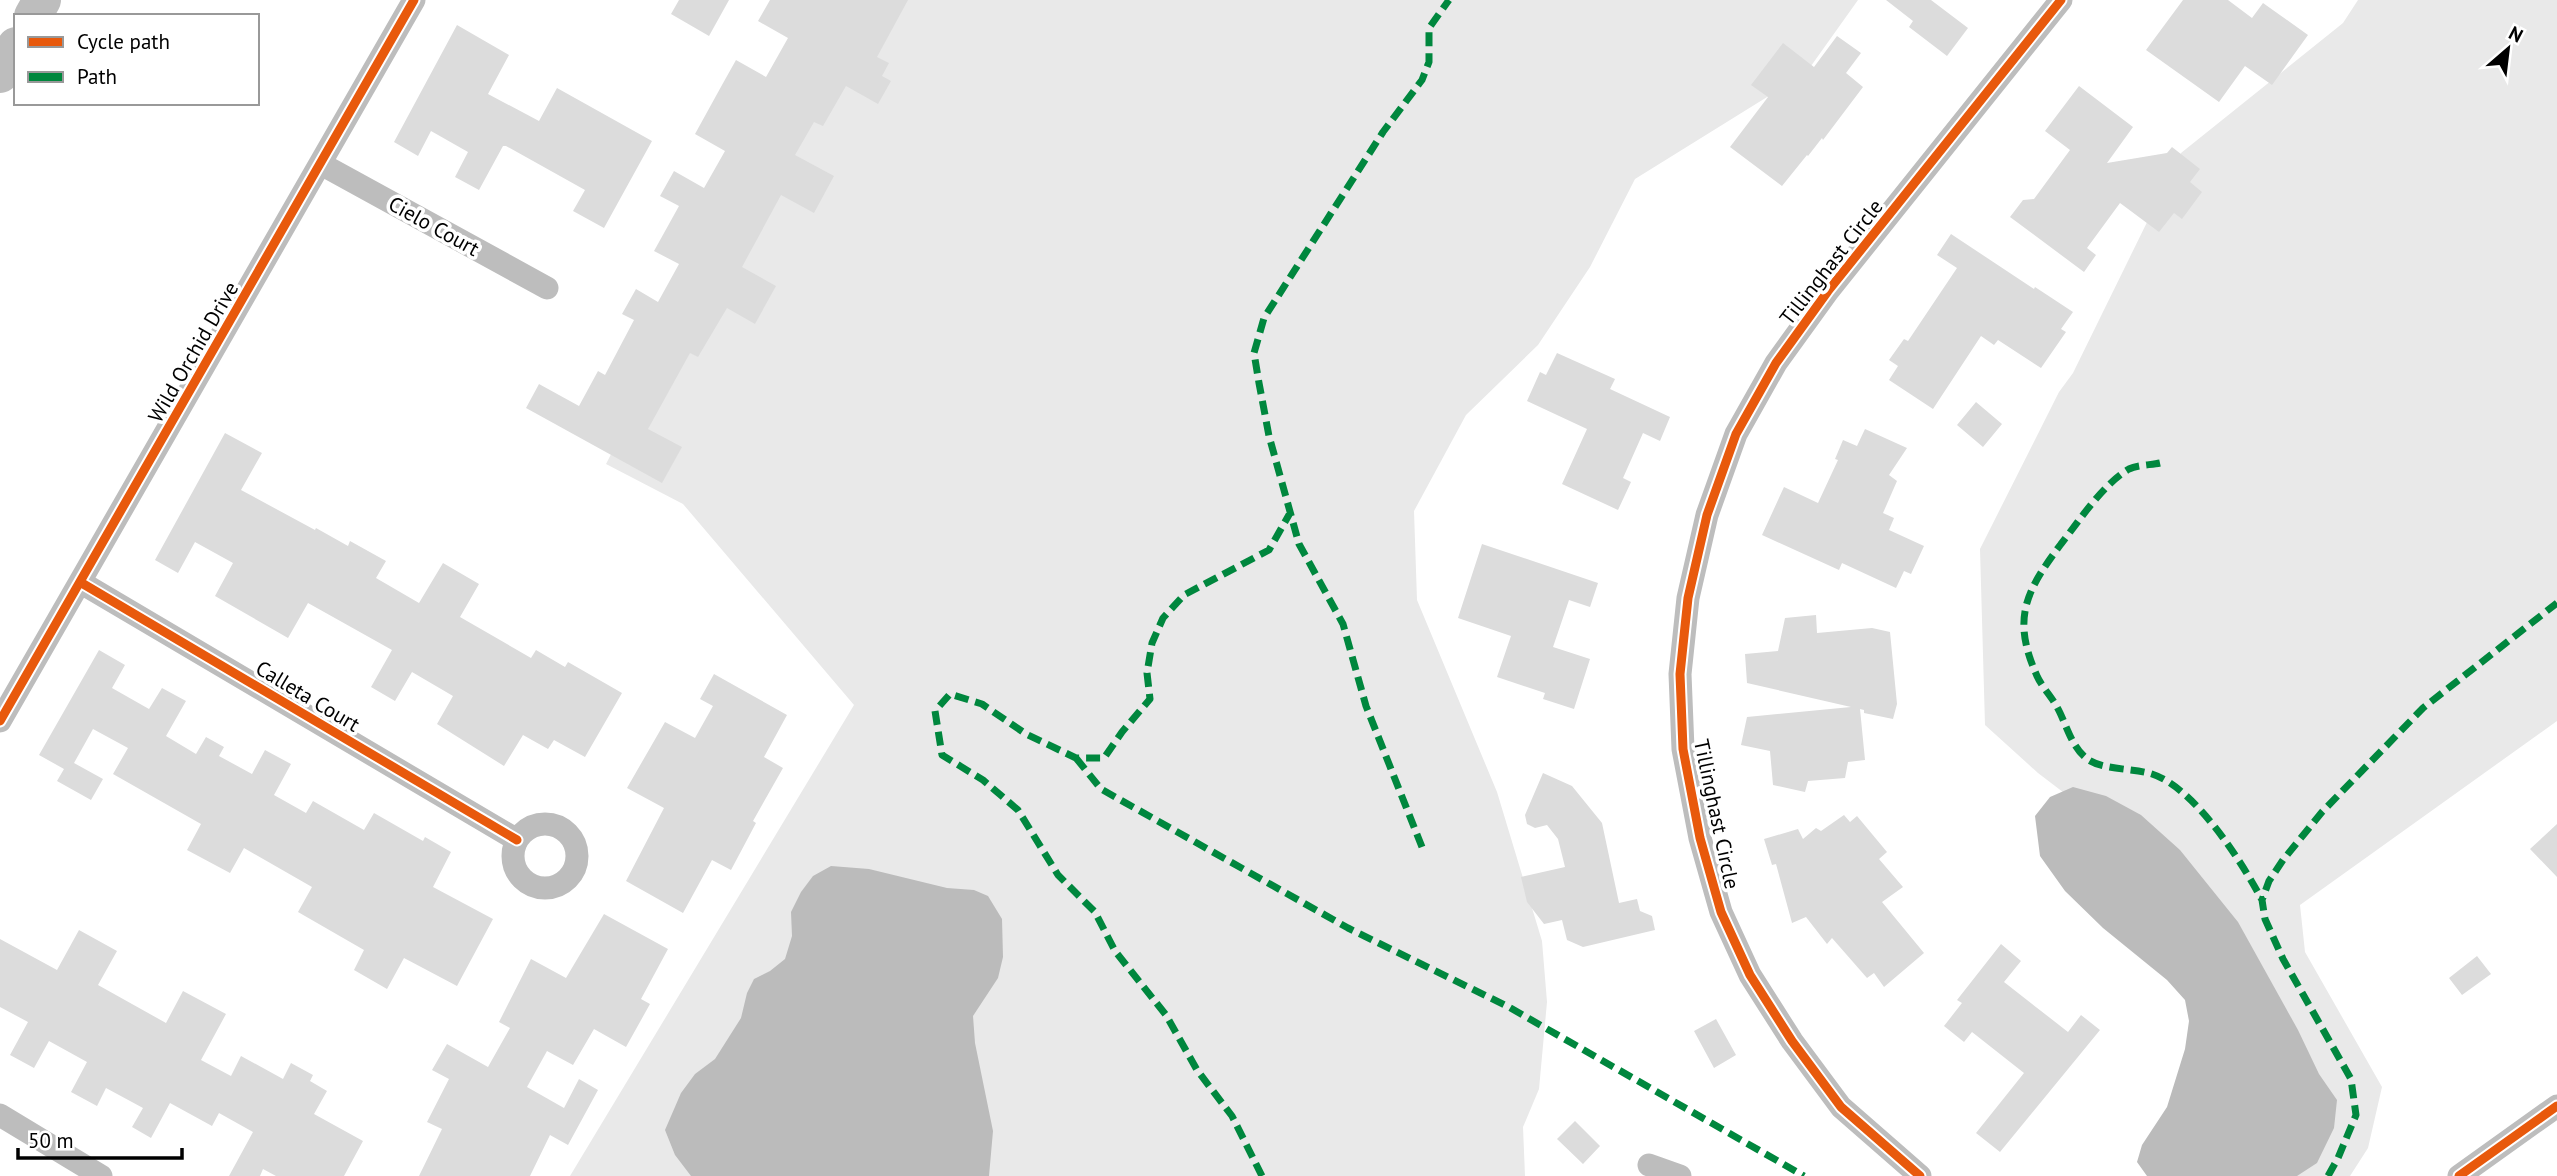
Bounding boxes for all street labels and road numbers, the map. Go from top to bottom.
street label: Cielo Court [384,190,484,262]
street label: Tillinghast Circle [1773,194,1889,330]
street label: Wild Orchid Drive [142,277,244,427]
street label: Calleta Court [251,654,365,738]
street label: Tillinghast Circle [1688,737,1746,891]

